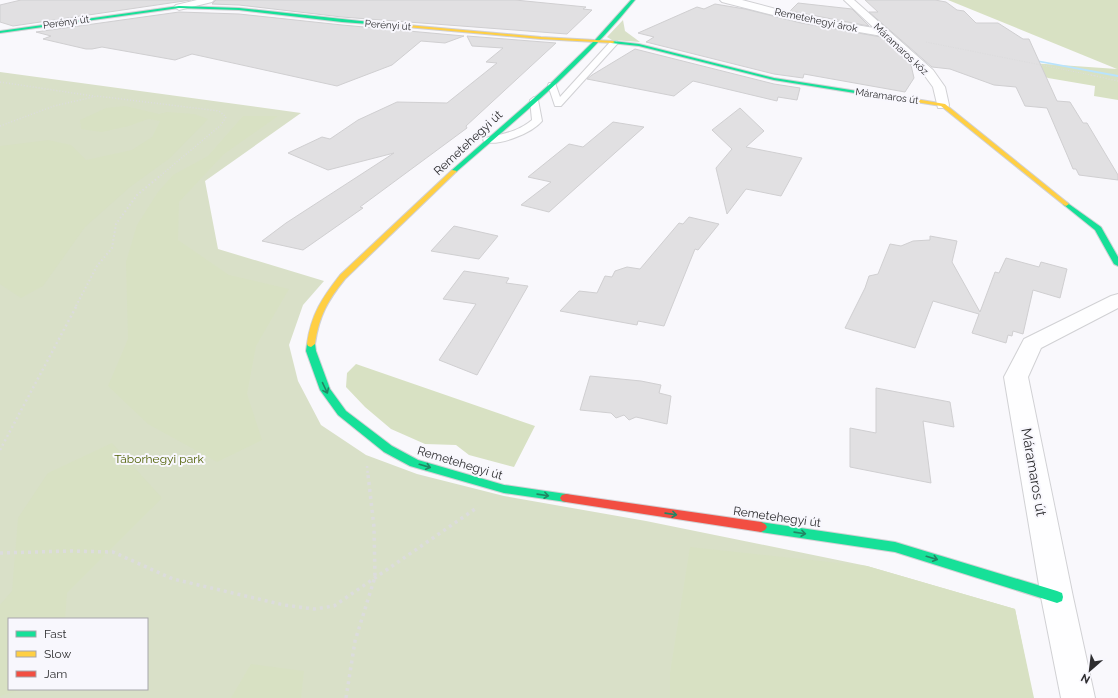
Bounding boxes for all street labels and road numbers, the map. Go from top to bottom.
street label: Remetehegyi árok [774,6,859,34]
street label: Perényi út [42,13,90,31]
street label: Perényi út [364,18,412,32]
street label: Máramaros köz [872,21,930,77]
street label: Máramaros út [855,86,920,106]
street label: Remetehegyi út [431,108,505,178]
street label: Máramaros út [1018,427,1050,518]
street label: Remetehegyi út [416,443,504,483]
street label: Remetehegyi út [732,504,822,530]

